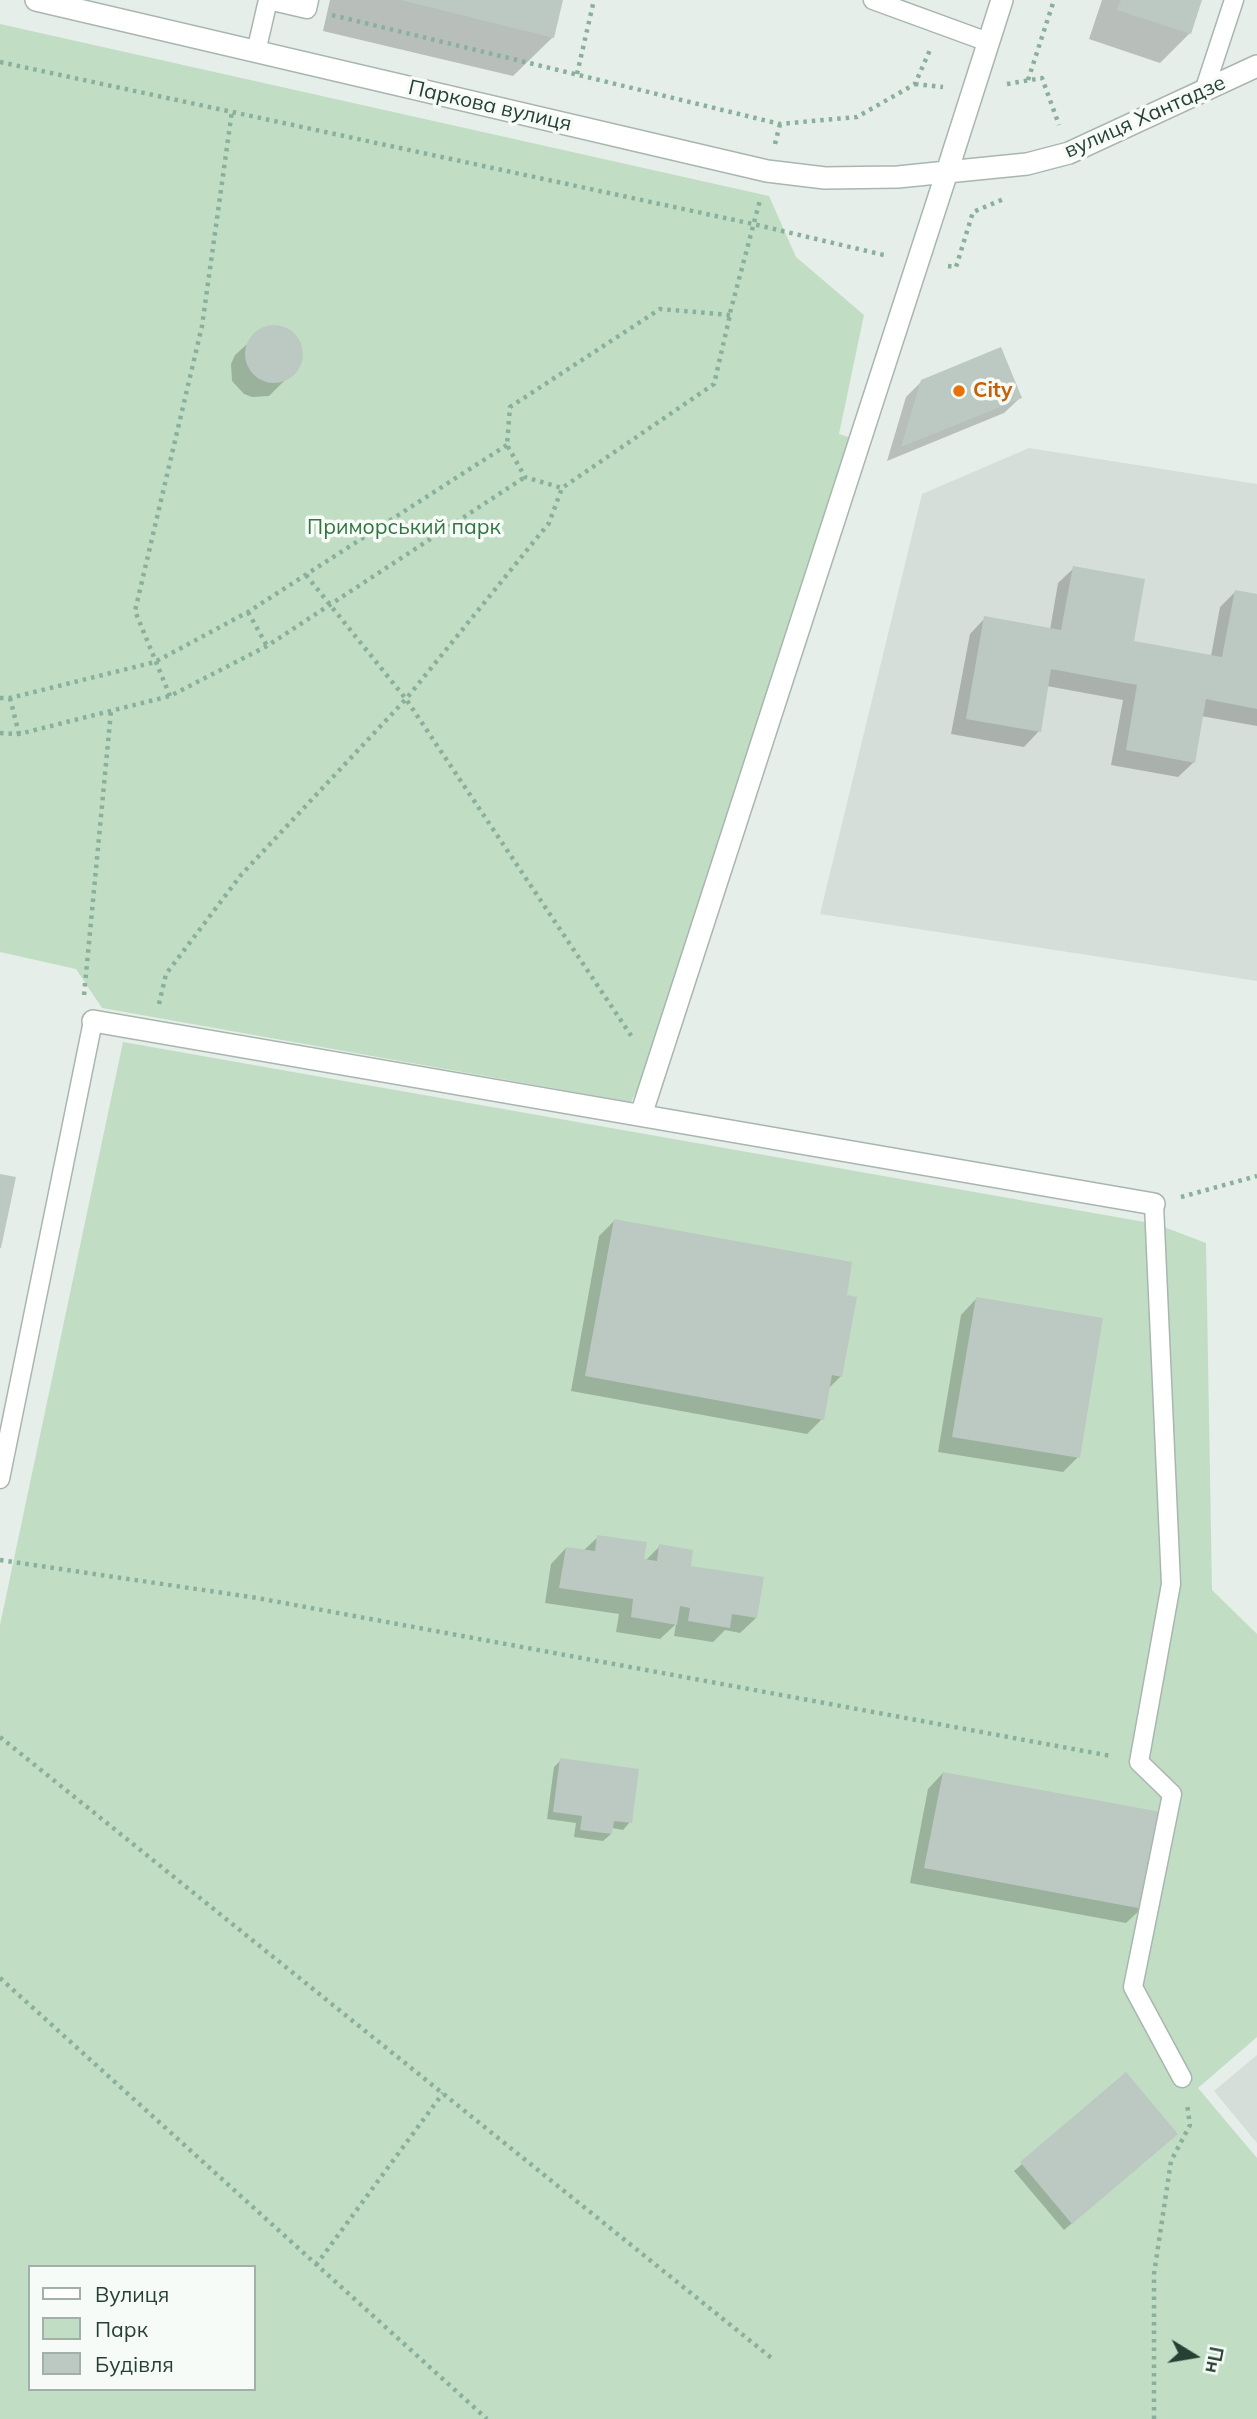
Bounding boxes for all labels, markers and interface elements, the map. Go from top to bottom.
street label: вулиця Хантадзе [1061,70,1229,164]
street label: Паркова вулиця [406,75,574,137]
place label: City [973,378,1012,404]
marker: City [951,383,967,399]
park label: Приморський парк [307,515,501,541]
legend [28,2265,256,2391]
text: Вулиця [95,2281,169,2307]
text: Парк [95,2316,148,2342]
north arrow [1159,2321,1229,2391]
text: Пн [1200,2345,1229,2375]
text: Будівля [95,2351,174,2377]

